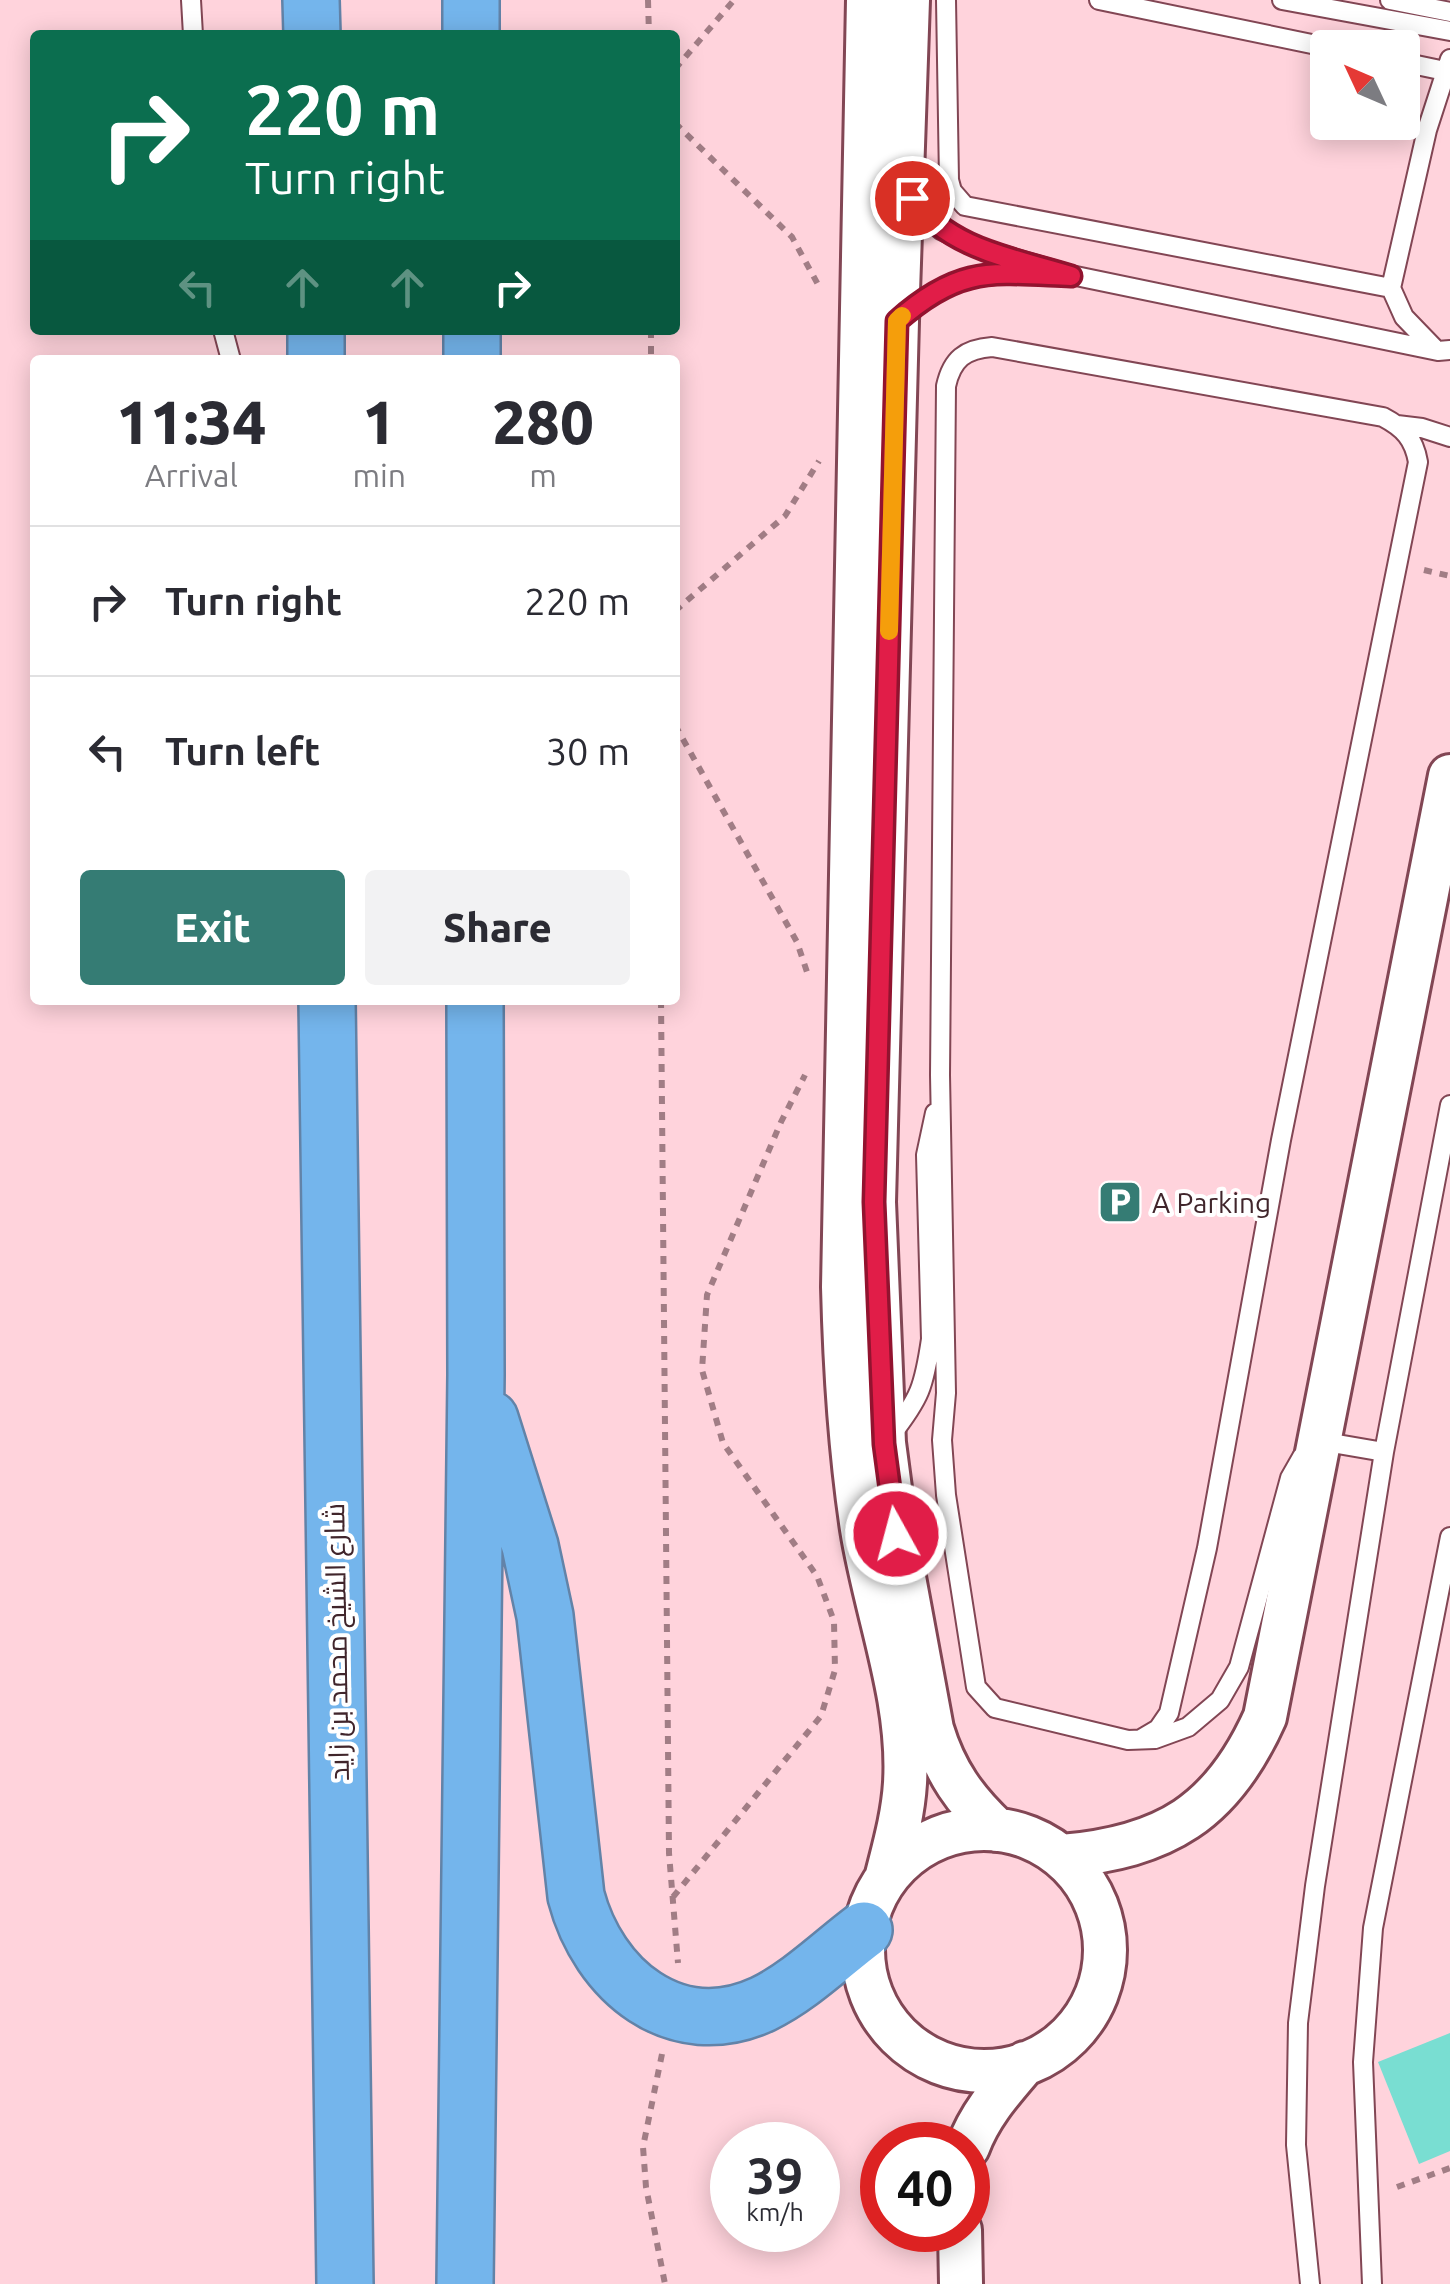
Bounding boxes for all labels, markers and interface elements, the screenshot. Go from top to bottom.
north arrow [1310,30,1420,140]
map controls [1310,30,1420,140]
icon: right [80,70,210,200]
text: 220 m [245,70,440,148]
text: Turn right [245,152,445,203]
pin [870,156,955,241]
icon: arrive [885,171,940,226]
icon: left [170,260,225,315]
icon: ahead [275,260,330,315]
icon: ahead [380,260,435,315]
icon: right [485,260,540,315]
text: 11:34 [116,388,266,455]
text: 1 [362,388,396,455]
text: 280 [492,388,594,455]
text: Arrival [145,457,238,493]
text: min [352,457,406,493]
text: m [529,457,557,493]
icon: right [80,574,135,629]
text: Turn right [165,580,342,622]
text: 220 m [524,580,630,622]
icon: left [80,724,135,779]
text: Turn left [165,730,320,772]
text: 30 m [546,730,630,772]
button: Exit [80,870,345,985]
button: Share [365,870,630,985]
parking icon: A Parking [1097,1179,1143,1225]
place label: A Parking [1152,1187,1271,1218]
position arrow [844,1482,948,1586]
street label: شارع الشيخ محمد بن زايد [318,1503,358,1781]
speed limit sign: 40 [860,2122,990,2252]
text: 39 [747,2147,803,2203]
text: km/h [746,2198,804,2226]

